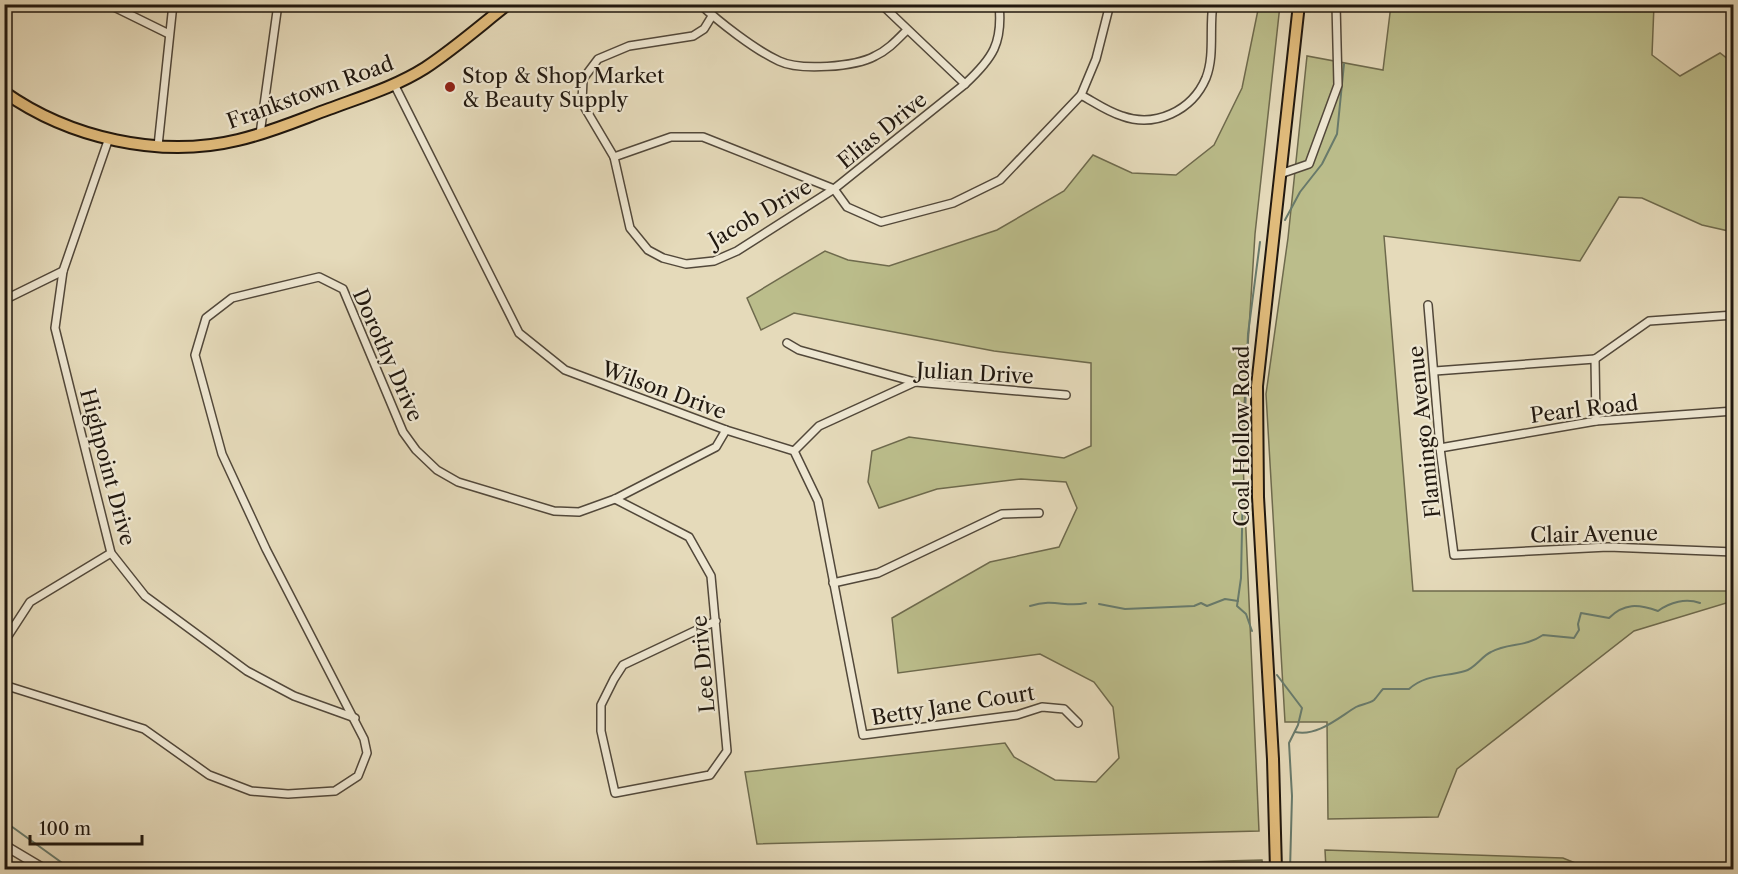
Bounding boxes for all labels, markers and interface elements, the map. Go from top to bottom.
street label: Frankstown Road [223,50,397,134]
place label: Stop & Shop Market & Beauty Supply [462,63,665,112]
marker: Stop & Shop Market & Beauty Supply [443,80,457,94]
street label: Elias Drive [832,86,932,174]
street label: Jacob Drive [701,173,816,254]
street label: Dorothy Drive [348,285,428,425]
street label: Coal Hollow Road [1229,345,1254,527]
street label: Flamingo Avenue [1403,345,1445,519]
street label: Wilson Drive [597,356,730,424]
street label: Julian Drive [913,357,1034,389]
street label: Highpoint Drive [75,386,141,548]
street label: Pearl Road [1528,390,1640,428]
street label: Clair Avenue [1530,520,1658,548]
street label: Lee Drive [686,614,720,714]
street label: Betty Jane Court [870,680,1037,730]
scale bar [30,808,142,846]
text: 100 m [39,818,91,840]

